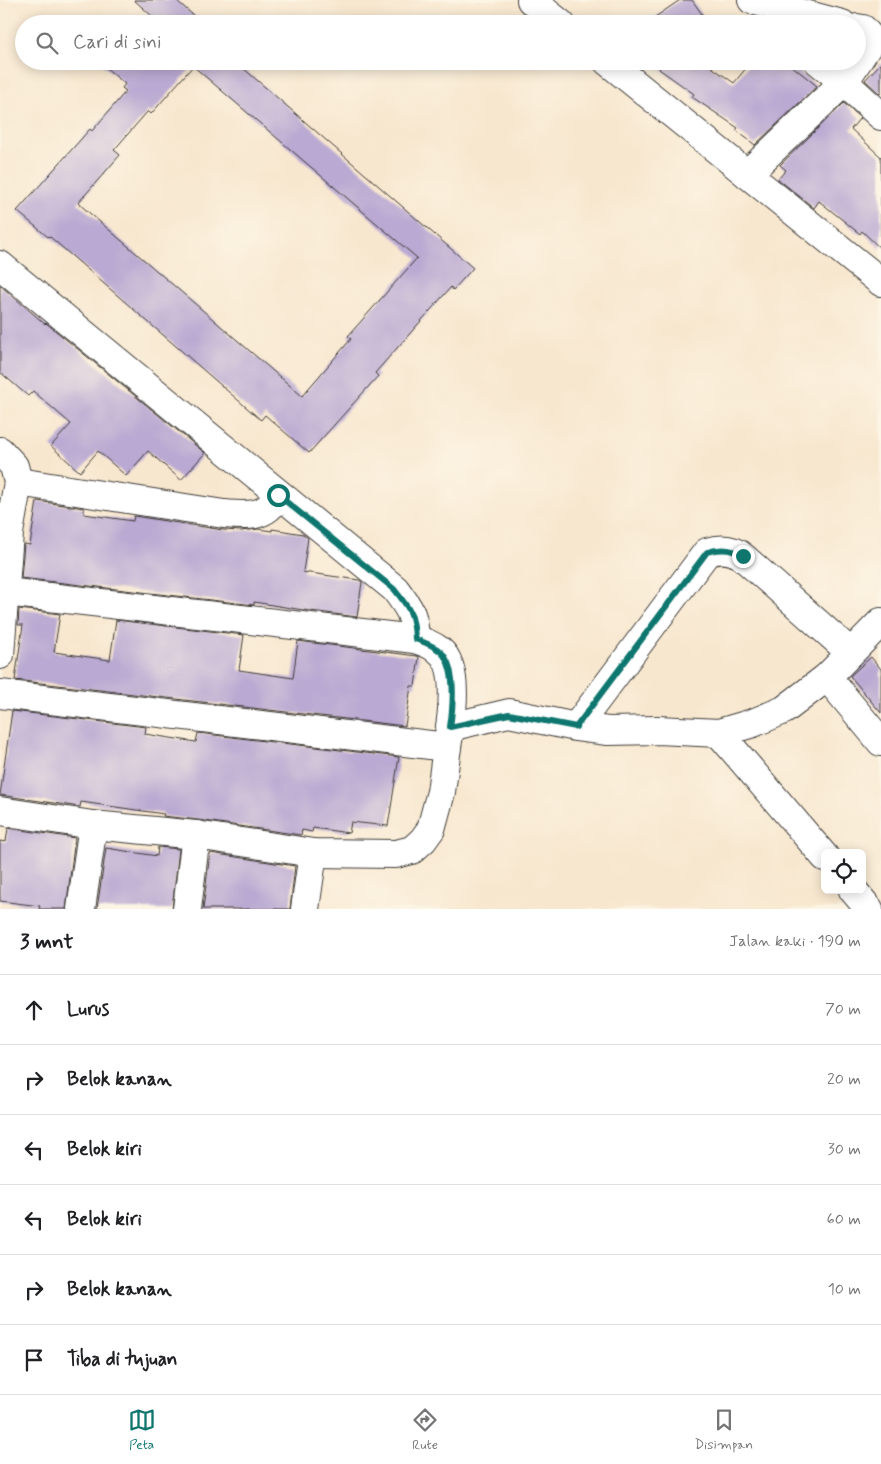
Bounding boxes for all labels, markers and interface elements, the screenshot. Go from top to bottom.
search box [15,15,866,70]
icon: search [33,29,61,57]
text: Cari di sini [73,30,161,55]
route start [267,484,290,507]
route end [732,545,755,568]
map controls [821,849,866,894]
button: locate [821,849,866,894]
text: 3 mnt [20,928,73,956]
text: Jalan kaki · 190 m [729,931,861,952]
icon: ahead [20,996,48,1024]
text: Lurus [67,997,109,1022]
text: 70 m [825,999,861,1020]
icon: right [20,1066,48,1094]
text: Belok kanan [67,1067,172,1092]
text: 20 m [827,1069,861,1090]
icon: left [20,1136,48,1164]
text: Belok kiri [67,1137,142,1162]
text: 30 m [828,1139,861,1160]
icon: left [20,1206,48,1234]
text: Belok kiri [67,1207,142,1232]
text: 60 m [827,1209,861,1230]
icon: right [20,1276,48,1304]
text: Belok kanan [67,1277,172,1302]
text: 10 m [828,1279,861,1300]
icon: arrive [20,1346,48,1374]
text: Tiba di tujuan [67,1347,178,1372]
tab: Peta [128,1406,156,1454]
tab: Rute [411,1406,439,1454]
tab: Disimpan [694,1406,753,1454]

